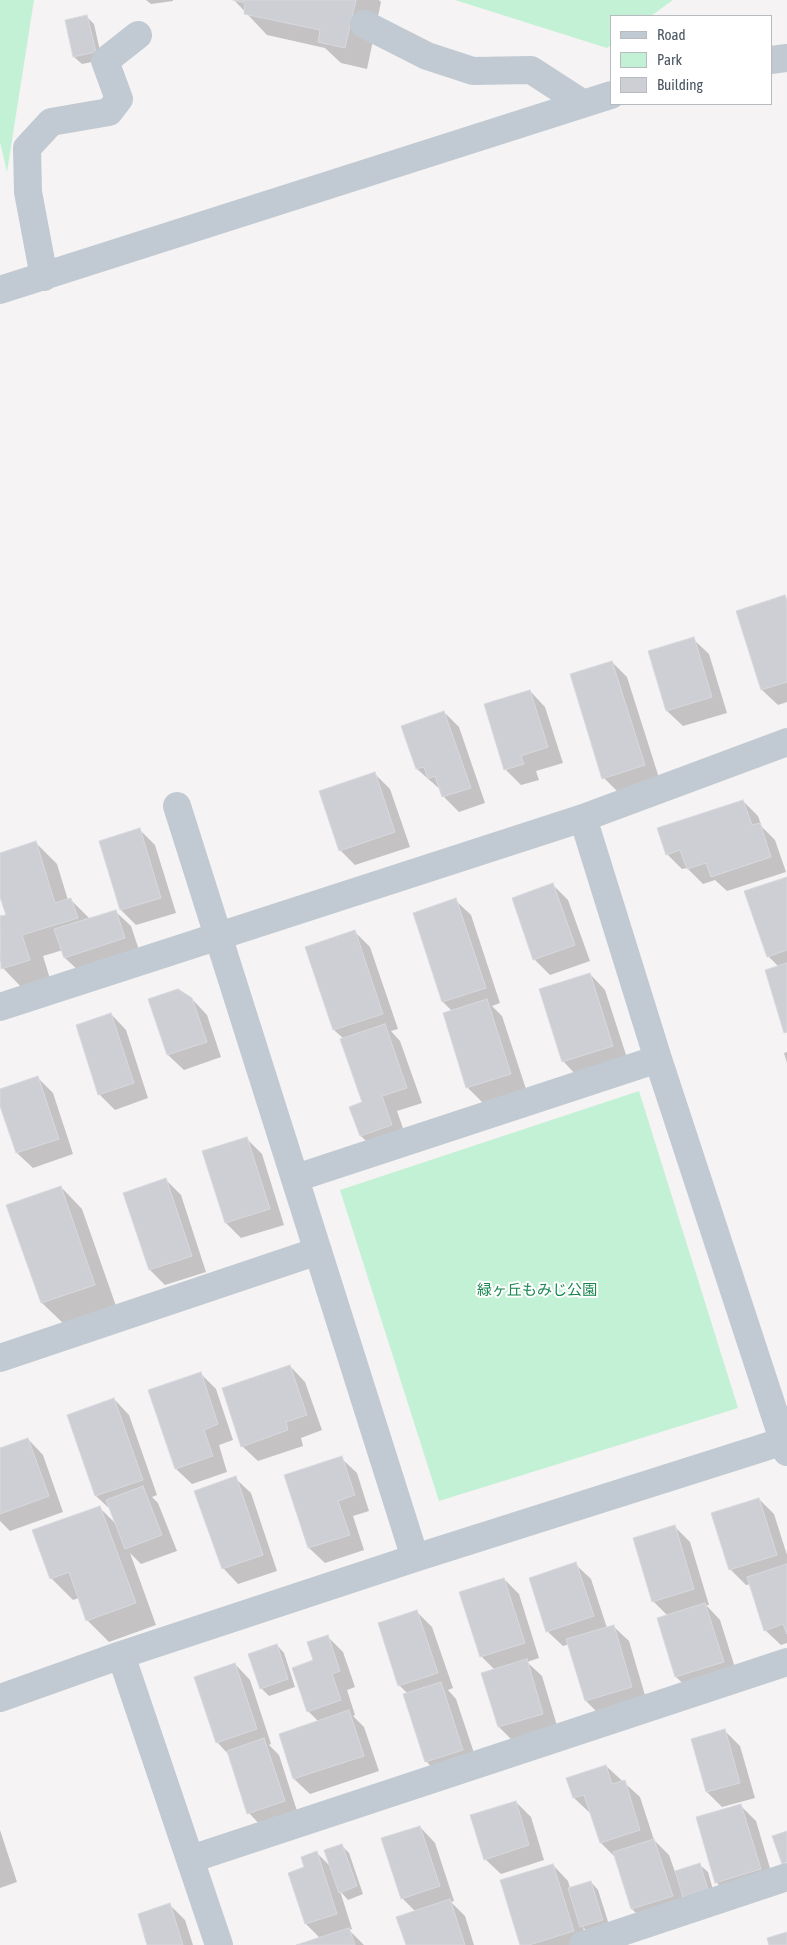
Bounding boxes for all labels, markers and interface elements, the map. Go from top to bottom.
legend [610,15,772,105]
text: Road [657,26,686,43]
text: Park [657,51,682,68]
text: Building [657,76,703,93]
park label: 緑ヶ丘もみじ公園 [477,1281,597,1299]

